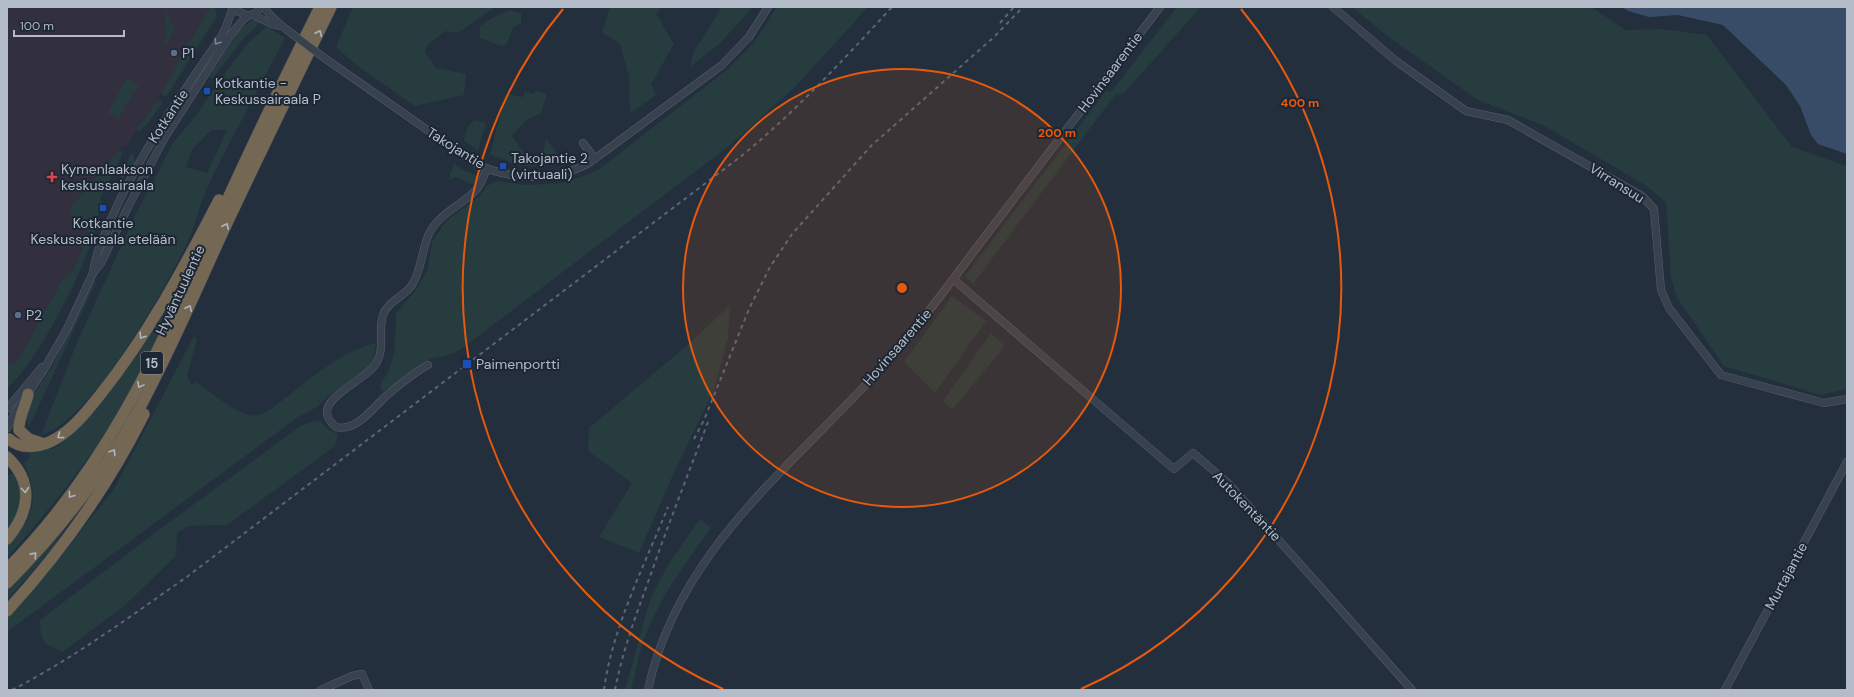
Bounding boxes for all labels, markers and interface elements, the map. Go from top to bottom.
scale bar [14,12,124,38]
text: 100 m [20,18,54,34]
street label: Hovinsaarentie [1074,28,1146,116]
one-way arrow [314,29,321,37]
one-way arrow [214,38,222,45]
place label: P1 [182,44,195,62]
marker: P1 [169,48,179,58]
place label: Kotkantie - Keskussairaala P [215,74,321,108]
street label: Kotkantie [144,86,192,146]
marker: Kotkantie - Keskussairaala P [202,86,212,96]
text: 400 m [1281,95,1319,111]
street label: Takojantie [424,123,488,173]
text: 200 m [1038,125,1076,141]
place label: Takojantie 2 (virtuaali) [511,149,588,183]
street label: Virransuu [1586,159,1648,207]
place label: Kymenlaakson keskussairaala [61,160,154,194]
marker: Takojantie 2 (virtuaali) [498,161,508,171]
marker: Kymenlaakson keskussairaala [46,171,58,183]
marker: Kotkantie Keskussairaala etelään [98,203,108,213]
place label: Kotkantie Keskussairaala etelään [30,214,176,248]
one-way arrow [221,222,229,230]
street label: Hyväntuulentie [151,242,209,338]
centre of rings [895,281,909,295]
one-way arrow [184,305,192,312]
street label: Hovinsaarentie [859,305,935,389]
place label: P2 [26,306,42,324]
marker: P2 [13,310,23,320]
one-way arrow [139,332,147,339]
road number: 15 [141,352,163,374]
place label: Paimenportti [476,355,560,373]
marker: Paimenportti [461,358,473,370]
one-way arrow [138,381,145,388]
one-way arrow [57,431,64,439]
one-way arrow [108,449,116,456]
street label: Autokentäntie [1209,467,1285,545]
one-way arrow [20,487,29,493]
one-way arrow [69,490,76,497]
street label: Murtajantie [1761,539,1811,613]
one-way arrow [29,552,37,560]

